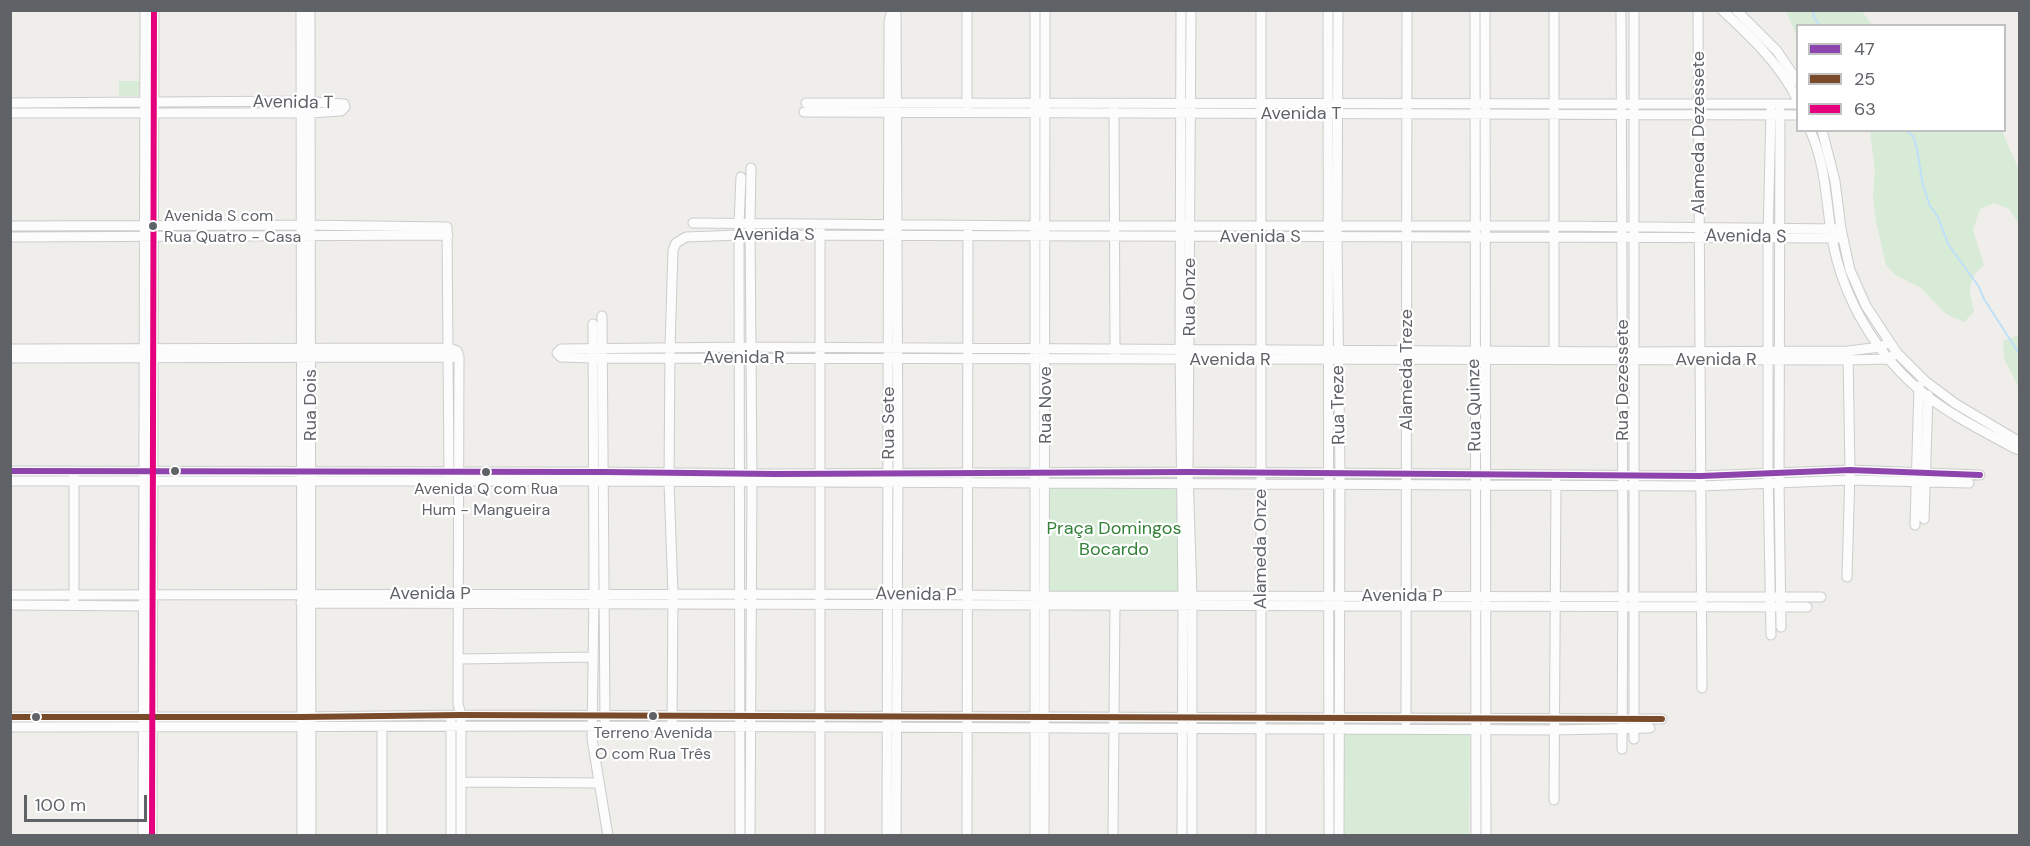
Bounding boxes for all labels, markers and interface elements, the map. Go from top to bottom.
legend [1796,24,2006,132]
text: 47 [1854,37,1875,61]
street label: Alameda Dezessete [1688,51,1710,215]
text: 25 [1854,67,1875,91]
street label: Avenida T [252,91,334,115]
text: 63 [1854,97,1876,121]
street label: Avenida T [1261,103,1341,125]
place label: Avenida S com Rua Quatro - Casa [164,207,301,245]
marker: Avenida S com Rua Quatro - Casa [147,220,159,232]
street label: Avenida S [733,224,815,246]
street label: Avenida S [1705,225,1787,249]
street label: Avenida S [1219,226,1301,248]
street label: Rua Onze [1179,258,1201,336]
street label: Alameda Treze [1396,309,1418,431]
street label: Rua Dezessete [1612,319,1634,441]
street label: Avenida R [703,347,785,369]
street label: Avenida R [1189,349,1271,371]
street label: Avenida R [1675,349,1757,371]
street label: Rua Quinze [1463,358,1487,452]
street label: Rua Treze [1328,365,1350,445]
street label: Rua Nove [1035,366,1057,444]
street label: Rua Dois [300,369,322,441]
street label: Rua Sete [878,387,900,459]
unlabelled marker [169,465,181,477]
marker: Avenida Q com Rua Hum - Mangueira [480,466,492,478]
place label: Avenida Q com Rua Hum - Mangueira [414,480,558,518]
street label: Alameda Onze [1250,489,1272,609]
park label: Praça Domingos Bocardo [1047,518,1181,560]
street label: Avenida P [389,583,471,605]
street label: Avenida P [875,583,957,607]
street label: Avenida P [1361,585,1443,607]
marker: Terreno Avenida O com Rua Três [647,710,659,722]
unlabelled marker [30,711,42,723]
place label: Terreno Avenida O com Rua Três [594,724,712,762]
scale bar [27,783,150,821]
text: 100 m [35,793,86,817]

